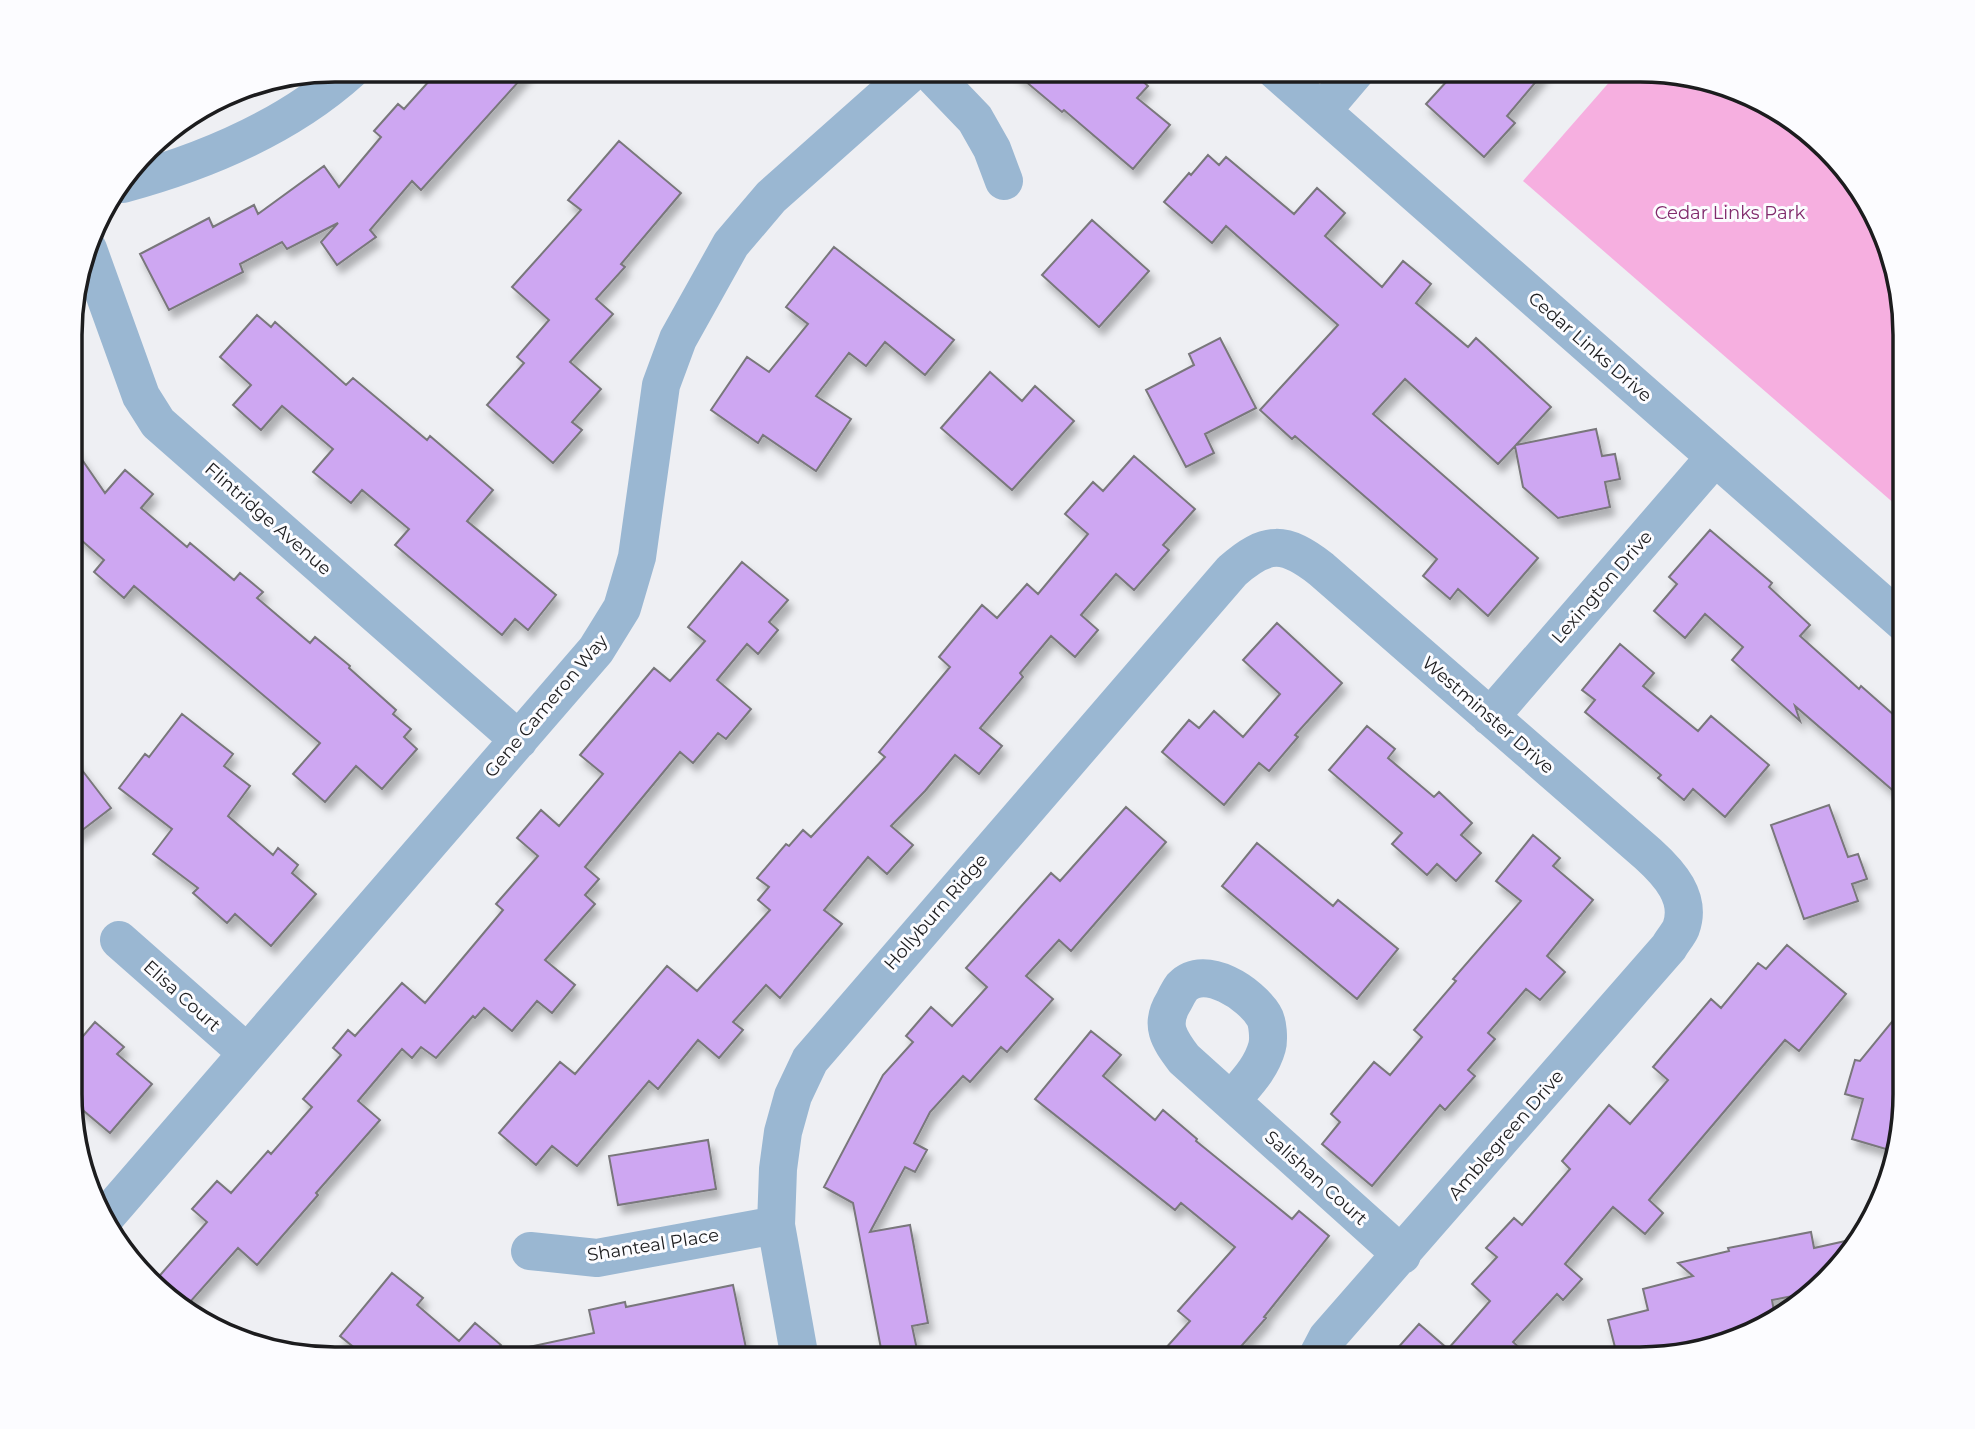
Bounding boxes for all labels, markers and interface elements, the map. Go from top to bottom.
park label: Cedar Links Park [1655,202,1806,224]
street label: Cedar Links Drive [1524,287,1656,407]
street label: Flintridge Avenue [200,458,336,580]
street label: Lexington Drive [1547,526,1657,648]
street label: Gene Cameron Way [480,630,612,782]
street label: Westminster Drive [1417,652,1559,778]
street label: Hollyburn Ridge [880,849,993,975]
street label: Elisa Court [139,956,225,1036]
street label: Amblegreen Drive [1444,1065,1569,1204]
street label: Salishan Court [1260,1126,1372,1230]
street label: Shanteal Place [586,1224,721,1266]

